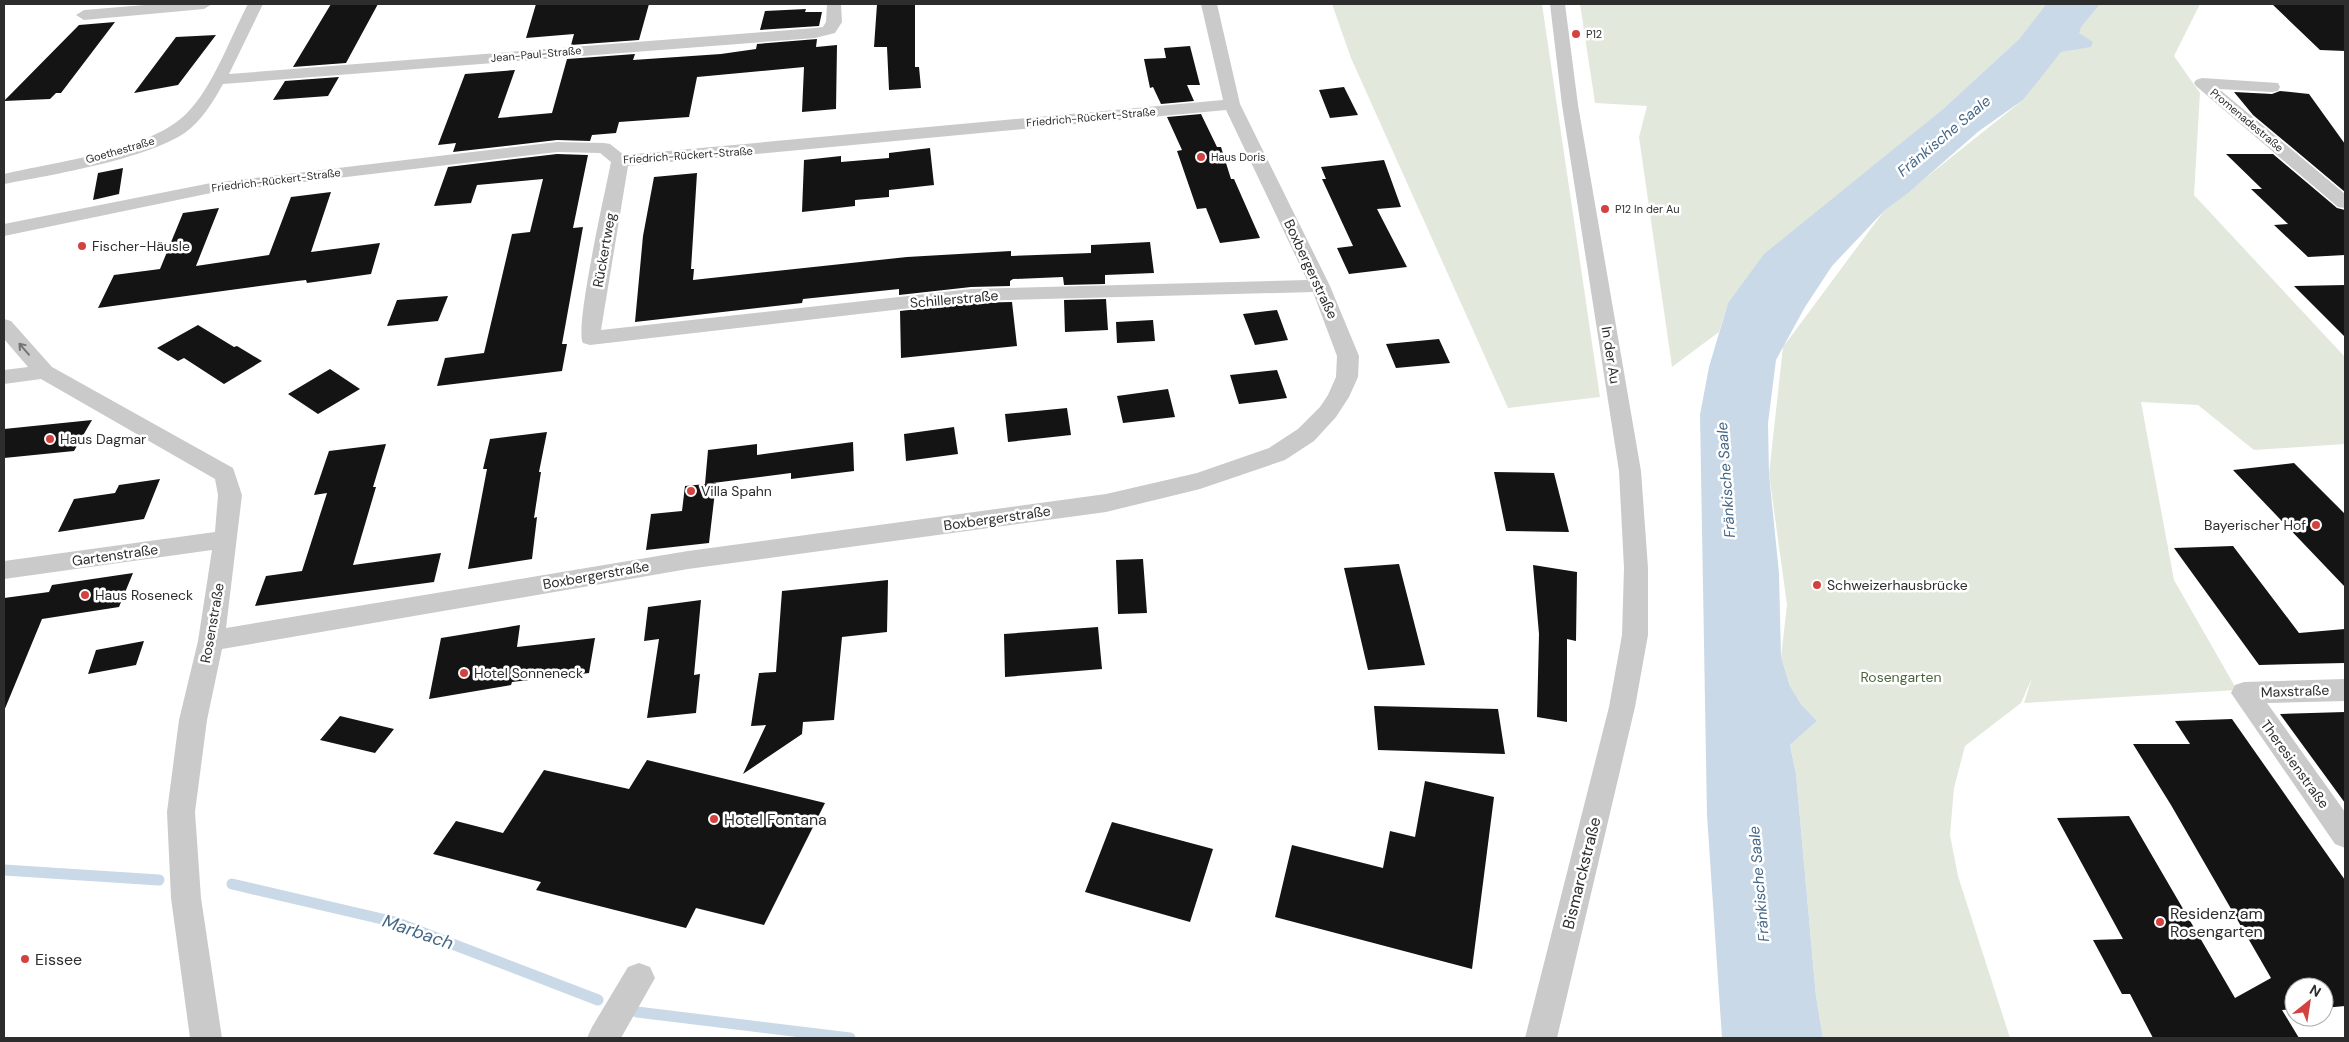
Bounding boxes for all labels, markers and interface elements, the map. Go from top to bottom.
place label: P12 [1586,27,1602,41]
marker: P12 [1570,28,1582,40]
street label: Jean-Paul-Straße [490,43,582,65]
street label: Promenadestraße [2208,85,2286,155]
water label: Fränkische Saale [1893,91,1995,181]
street label: Friedrich-Rückert-Straße [1026,104,1156,130]
street label: Goethestraße [84,134,156,166]
street label: Friedrich-Rückert-Straße [623,143,753,167]
place label: Haus Doris [1211,150,1266,164]
marker: Haus Doris [1195,151,1207,163]
street label: Friedrich-Rückert-Straße [211,165,341,195]
place label: P12 In der Au [1615,202,1680,216]
marker: P12 In der Au [1599,203,1611,215]
street label: Rückertweg [589,211,619,289]
street label: Boxbergerstraße [1280,216,1342,322]
place label: Fischer-Häusle [92,237,190,255]
marker: Fischer-Häusle [76,240,88,252]
street label: Schillerstraße [909,286,999,312]
street label: In der Au [1598,325,1624,385]
one-way arrow [19,343,30,356]
water label: Fränkische Saale [1712,421,1740,539]
place label: Haus Dagmar [60,430,146,448]
marker: Haus Dagmar [44,433,56,445]
place label: Villa Spahn [701,482,772,500]
marker: Villa Spahn [685,485,697,497]
street label: Boxbergerstraße [942,502,1052,534]
place label: Bayerischer Hof [2204,516,2306,534]
marker: Bayerischer Hof [2310,519,2322,531]
street label: Gartenstraße [71,540,159,570]
street label: Boxbergerstraße [541,557,651,593]
place label: Schweizerhausbrücke [1827,576,1968,594]
marker: Schweizerhausbrücke [1811,579,1823,591]
street label: Rosenstraße [196,581,228,665]
place label: Haus Roseneck [95,586,193,604]
marker: Haus Roseneck [79,589,91,601]
place label: Hotel Sonneneck [474,664,583,682]
marker: Hotel Sonneneck [458,667,470,679]
park label: Rosengarten [1860,668,1942,686]
street label: Maxstraße [2261,681,2330,701]
street label: Theresienstraße [2257,716,2333,812]
place label: Hotel Fontana [724,809,827,830]
marker: Hotel Fontana [708,813,720,825]
street label: Bismarckstraße [1557,815,1606,931]
water label: Fränkische Saale [1744,825,1774,943]
place label: Residenz am Rosengarten [2170,903,2263,942]
water label: Marbach [379,909,457,955]
marker: Residenz am Rosengarten [2154,916,2166,928]
place label: Eissee [35,949,82,970]
marker: Eissee [19,953,31,965]
north arrow [2284,977,2334,1027]
text: N [2307,980,2324,1001]

